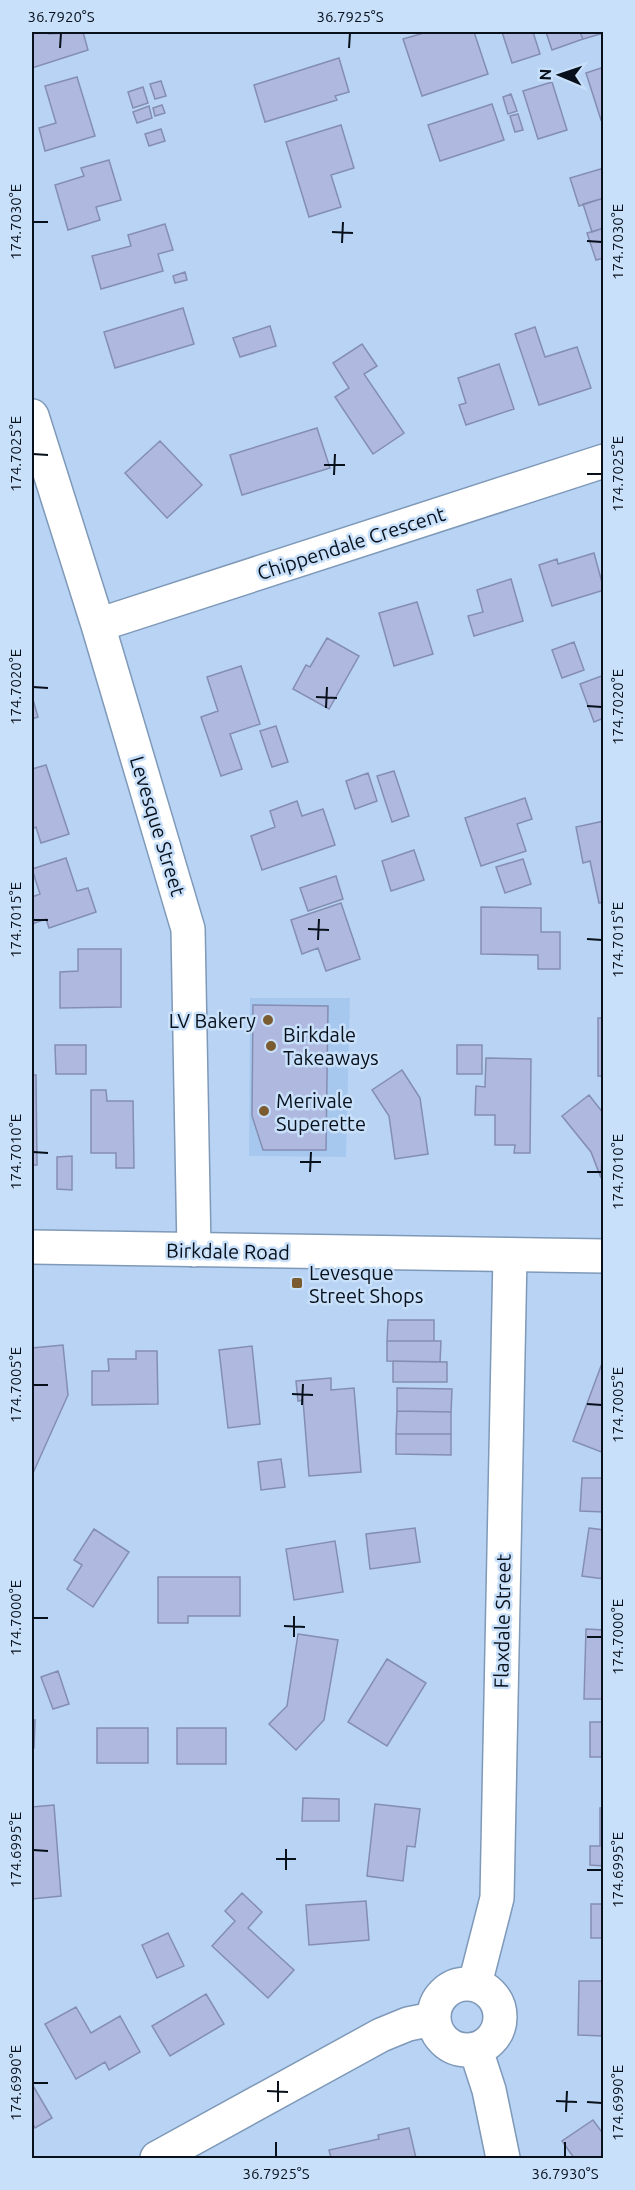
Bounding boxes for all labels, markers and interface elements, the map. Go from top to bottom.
text: 36.7920°S [27,8,95,25]
text: 36.7925°S [316,8,384,25]
north arrow [530,45,590,105]
text: N [536,68,554,81]
text: 174.7030°E [7,184,24,260]
text: 174.7030°E [609,204,626,280]
text: 174.7025°E [7,416,24,492]
text: 174.7025°E [609,436,626,512]
street label: Chippendale Crescent [254,502,448,584]
text: 174.7020°E [7,649,24,725]
text: 174.7020°E [609,669,626,745]
street label: Levesque Street [126,753,190,899]
text: 174.7015°E [7,882,24,958]
text: 174.7015°E [609,902,626,978]
place label: LV Bakery [169,1009,256,1032]
marker: LV Bakery [261,1013,275,1027]
place label: Birkdale Takeaways [283,1023,379,1069]
marker: Birkdale Takeaways [264,1039,278,1053]
place label: Merivale Superette [276,1089,366,1135]
marker: Merivale Superette [257,1104,271,1118]
text: 174.7010°E [7,1114,24,1190]
text: 174.7010°E [609,1134,626,1210]
street label: Birkdale Road [166,1238,290,1264]
place label: Levesque Street Shops [309,1261,423,1307]
marker: Levesque Street Shops [290,1276,304,1290]
text: 174.7005°E [7,1347,24,1423]
text: 174.7005°E [609,1367,626,1443]
street label: Flaxdale Street [489,1553,515,1689]
text: 174.7000°E [7,1580,24,1656]
text: 174.7000°E [609,1599,626,1675]
text: 174.6995°E [7,1812,24,1888]
text: 174.6995°E [609,1832,626,1908]
text: 174.6990°E [7,2045,24,2121]
text: 174.6990°E [609,2065,626,2141]
text: 36.7925°S [242,2165,310,2182]
text: 36.7930°S [531,2165,599,2182]

